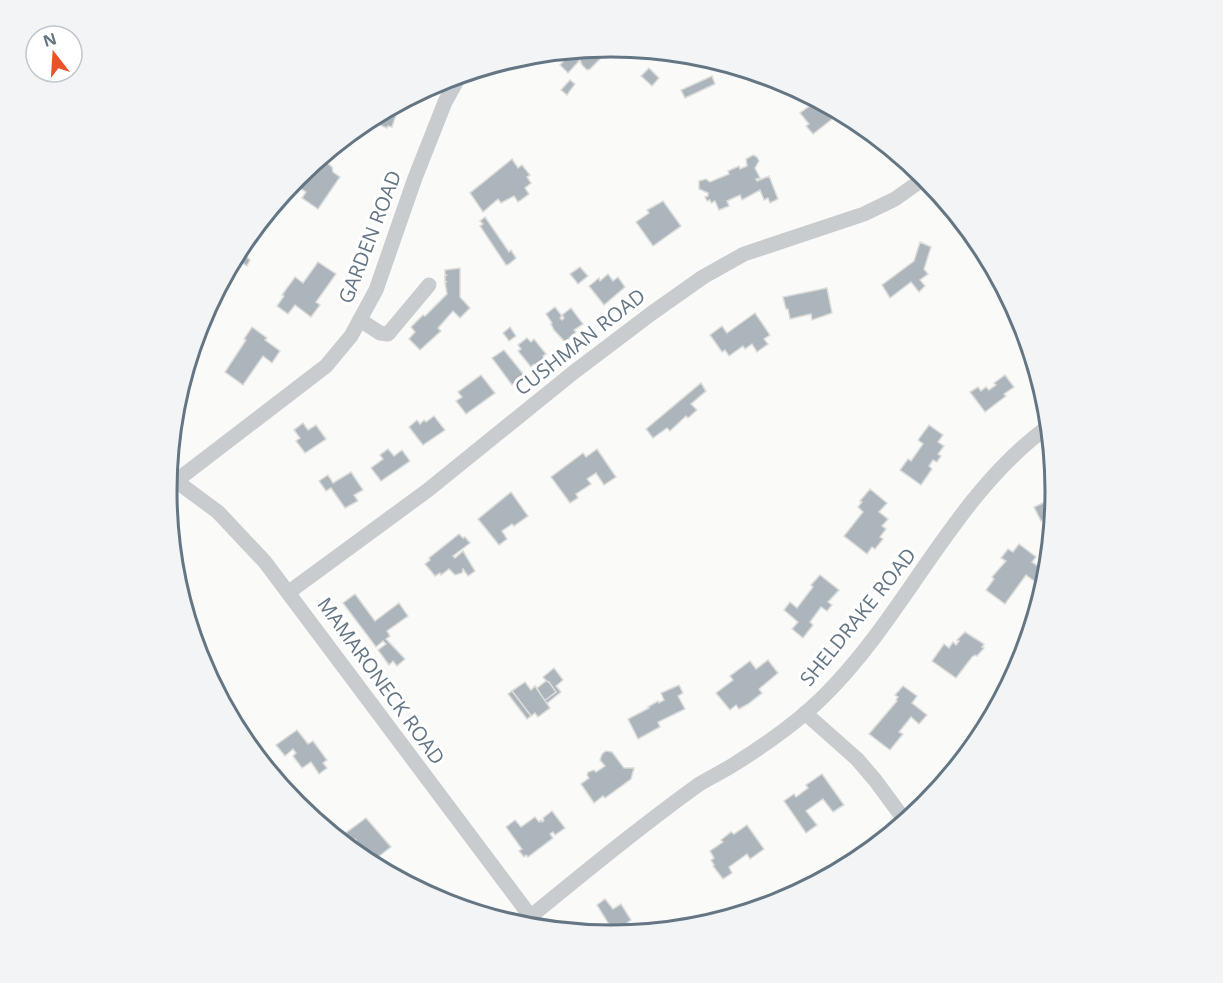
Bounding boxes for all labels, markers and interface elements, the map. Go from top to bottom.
north arrow [24,24,84,84]
text: N [40,27,59,52]
street label: GARDEN ROAD [332,166,407,307]
street label: CUSHMAN ROAD [509,282,651,401]
street label: SHELDRAKE ROAD [794,542,922,691]
street label: MAMARONECK ROAD [312,592,451,770]

